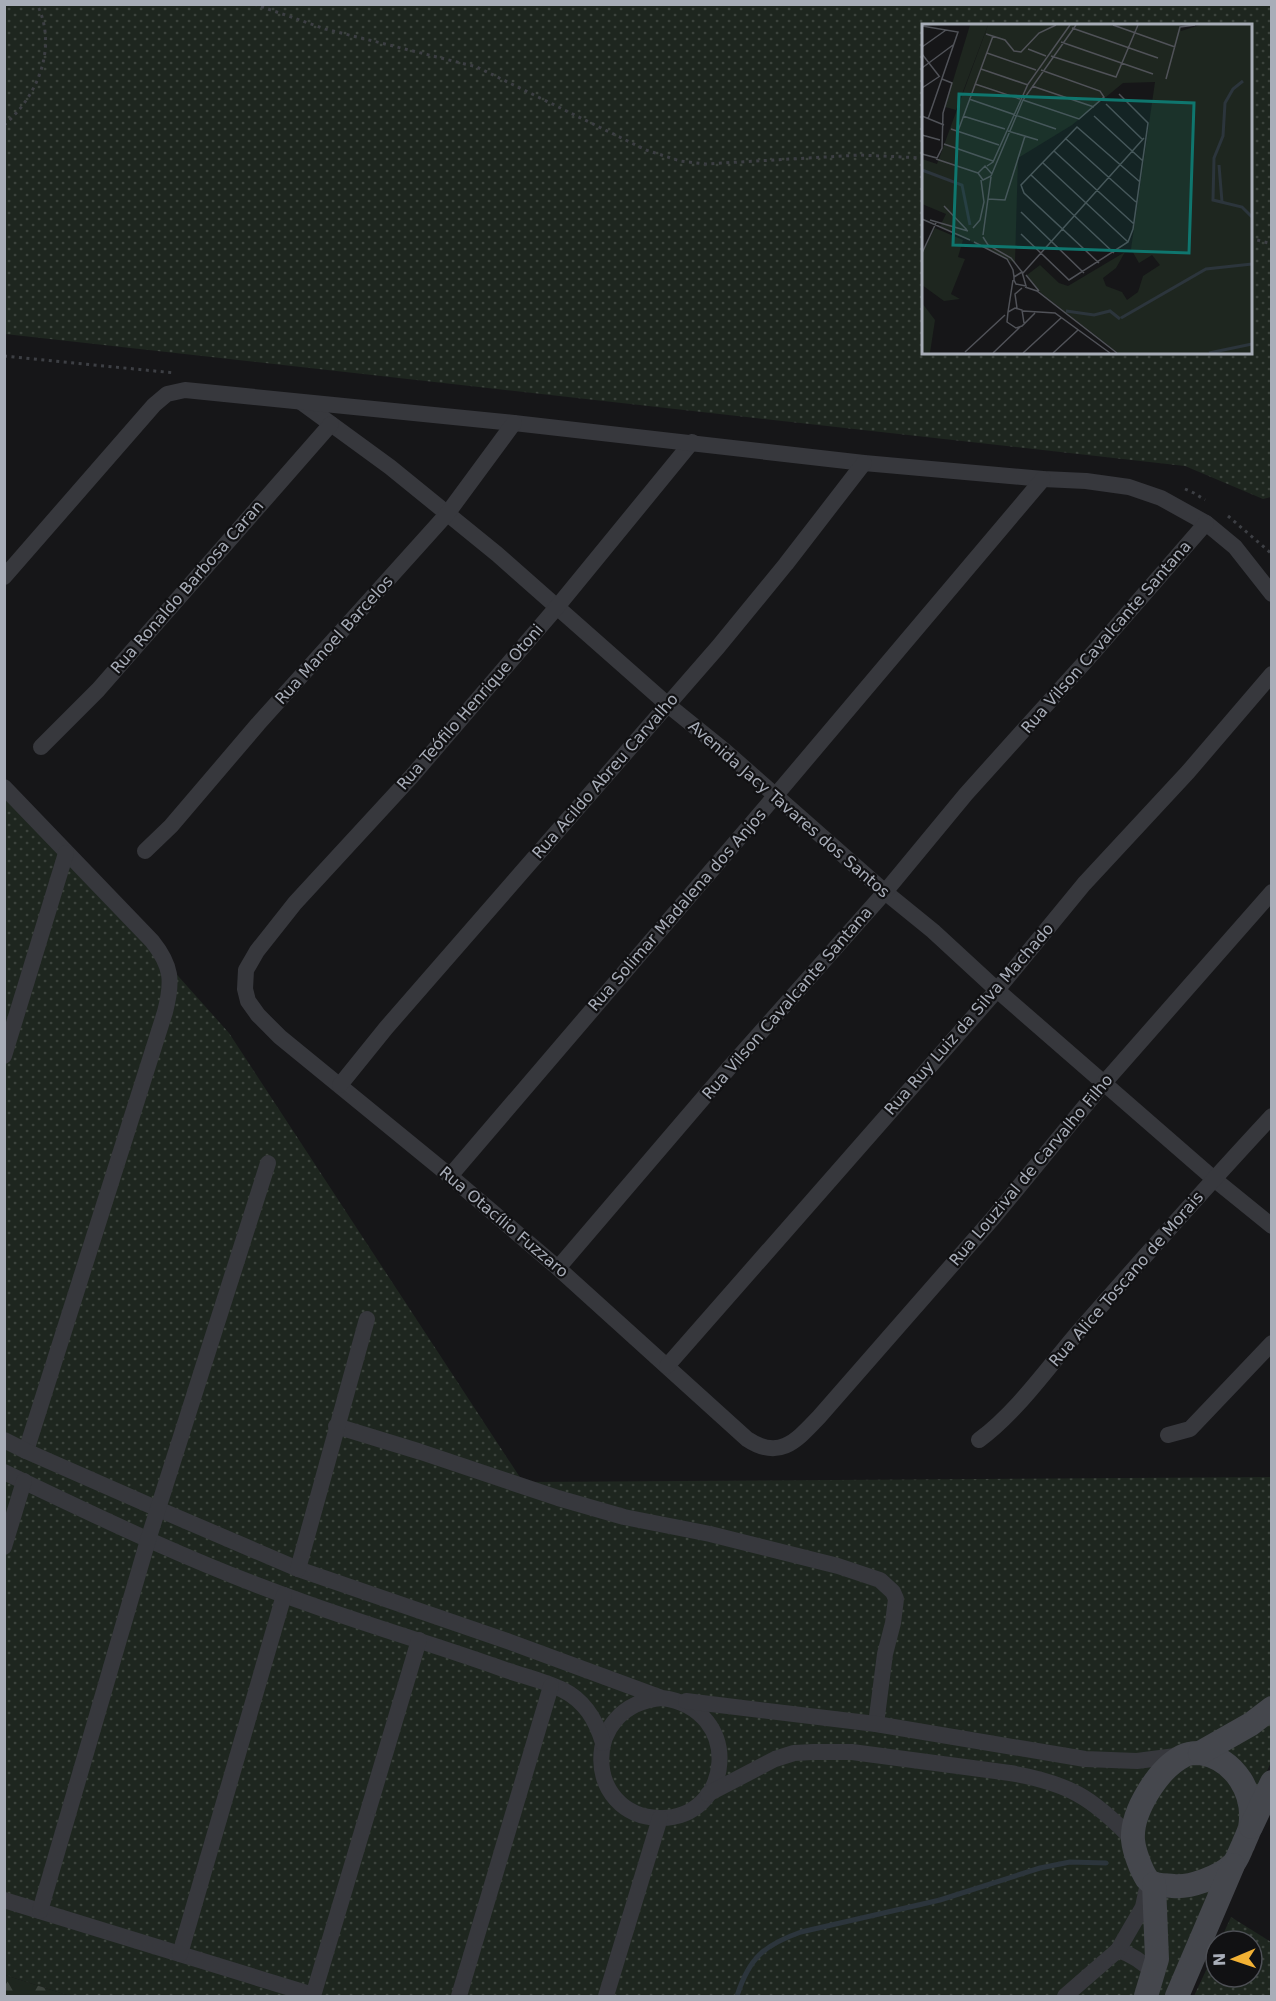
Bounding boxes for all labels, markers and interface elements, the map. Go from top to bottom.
inset map [922,24,1252,354]
street label: Rua Ronaldo Barbosa Caran [107,497,267,677]
street label: Rua Vilson Cavalcante Santana [1017,537,1195,737]
street label: Rua Manoel Barcelos [271,572,397,708]
street label: Rua Teófilo Henrique Otoni [393,620,547,794]
street label: Rua Acildo Abreu Carvalho [528,690,682,862]
street label: Avenida Jacy Tavares dos Santos [685,716,893,902]
street label: Rua Solimar Madalena dos Anjos [584,805,770,1015]
street label: Rua Vilson Cavalcante Santana [698,903,876,1103]
street label: Rua Ruy Luiz da Silva Machado [880,919,1058,1119]
street label: Rua Louzival de Carvalho Filho [945,1070,1117,1270]
street label: Rua Otacílio Fuzzaro [436,1163,572,1281]
street label: Rua Alice Toscano de Morais [1045,1188,1207,1370]
north arrow [1204,1929,1264,1989]
text: N [1210,1952,1229,1967]

